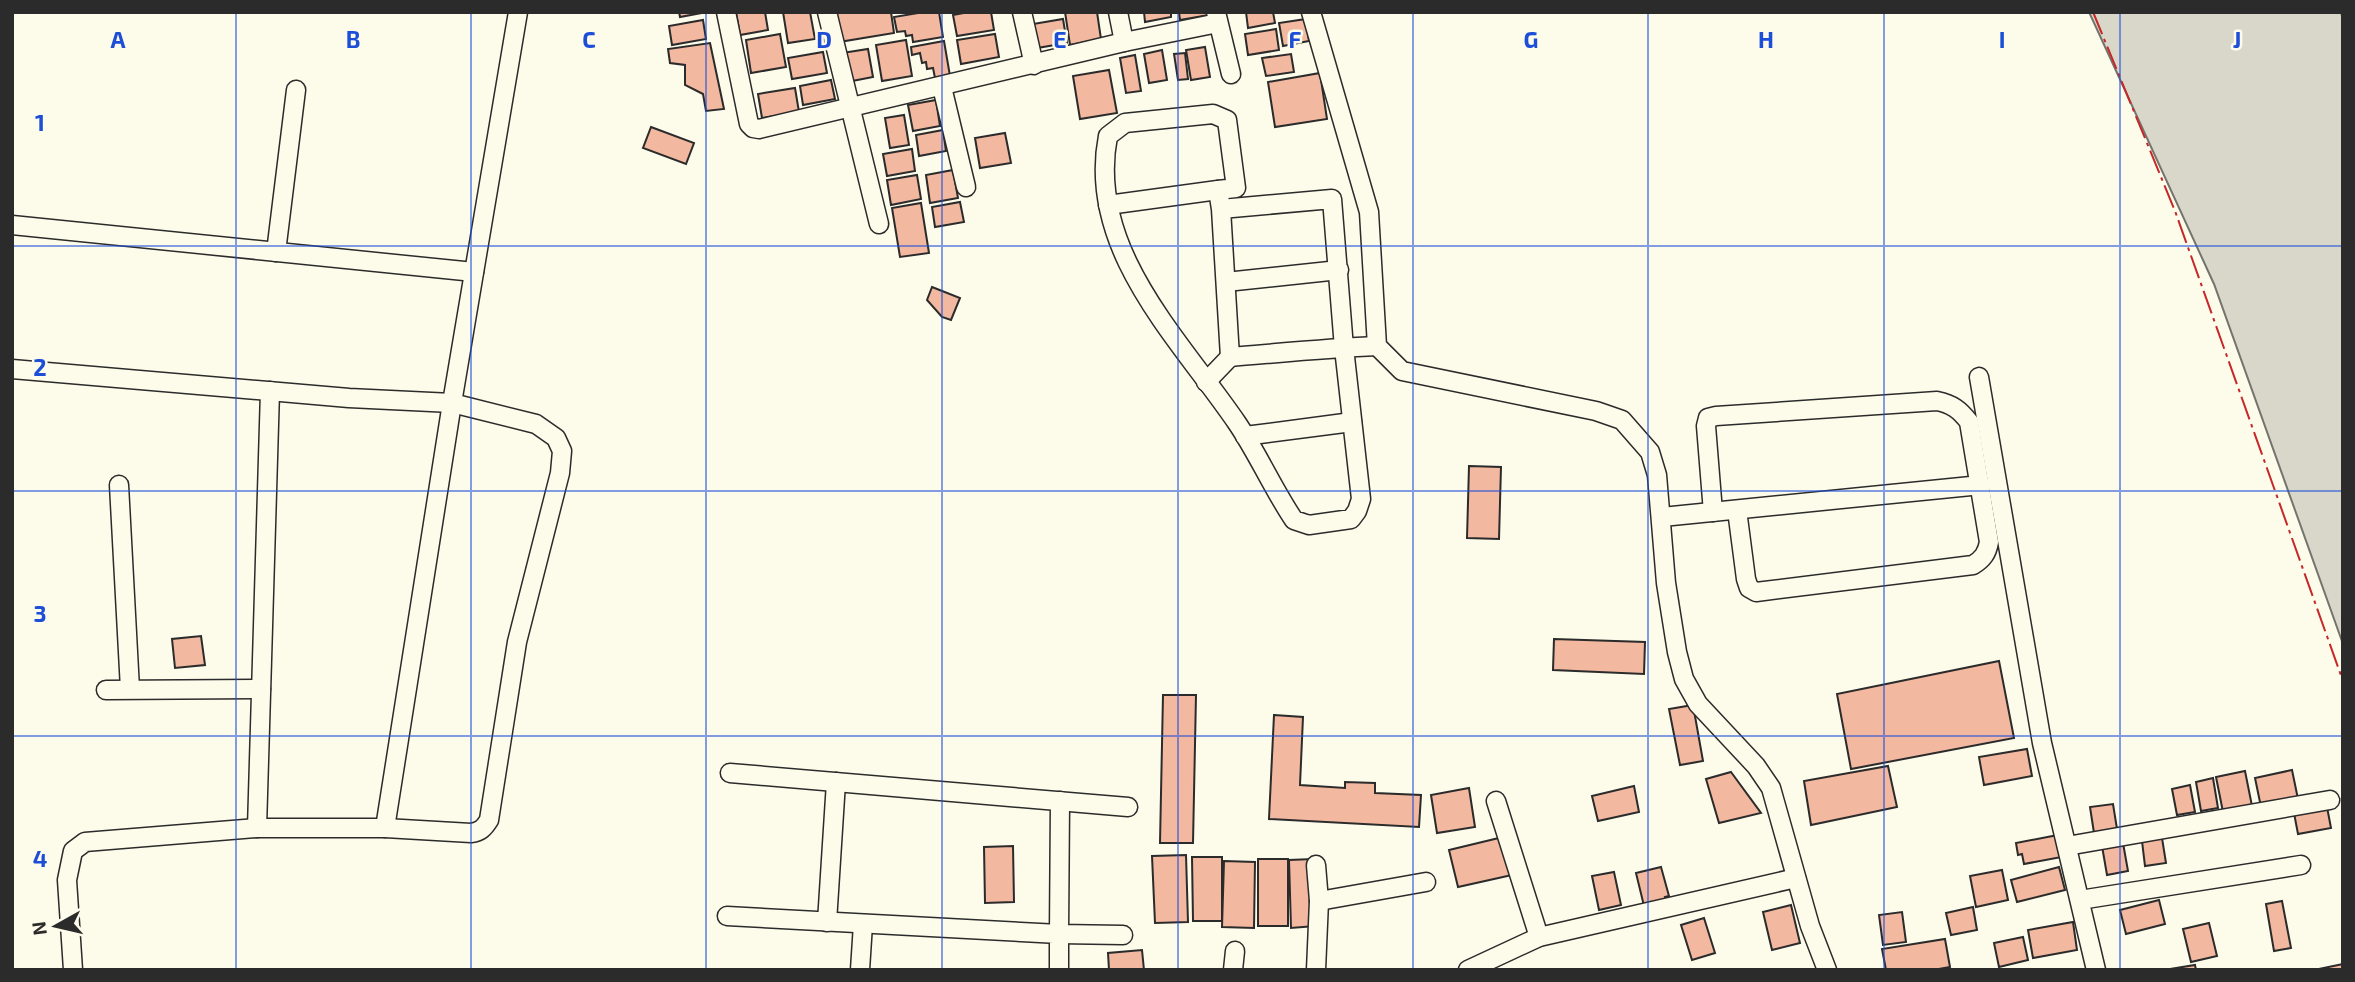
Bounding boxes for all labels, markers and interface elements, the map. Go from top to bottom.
text: A [110,25,126,53]
text: B [346,25,360,53]
text: C [582,25,596,53]
text: D [816,25,832,53]
text: E [1053,25,1067,53]
text: F [1289,25,1302,53]
text: G [1524,25,1538,53]
text: H [1758,25,1774,53]
text: I [1999,25,2005,53]
text: J [2233,25,2241,53]
text: 1 [35,108,45,136]
text: 2 [33,353,47,381]
text: 3 [33,599,47,627]
text: 4 [33,844,47,872]
north arrow [21,891,91,961]
text: N [26,920,51,937]

